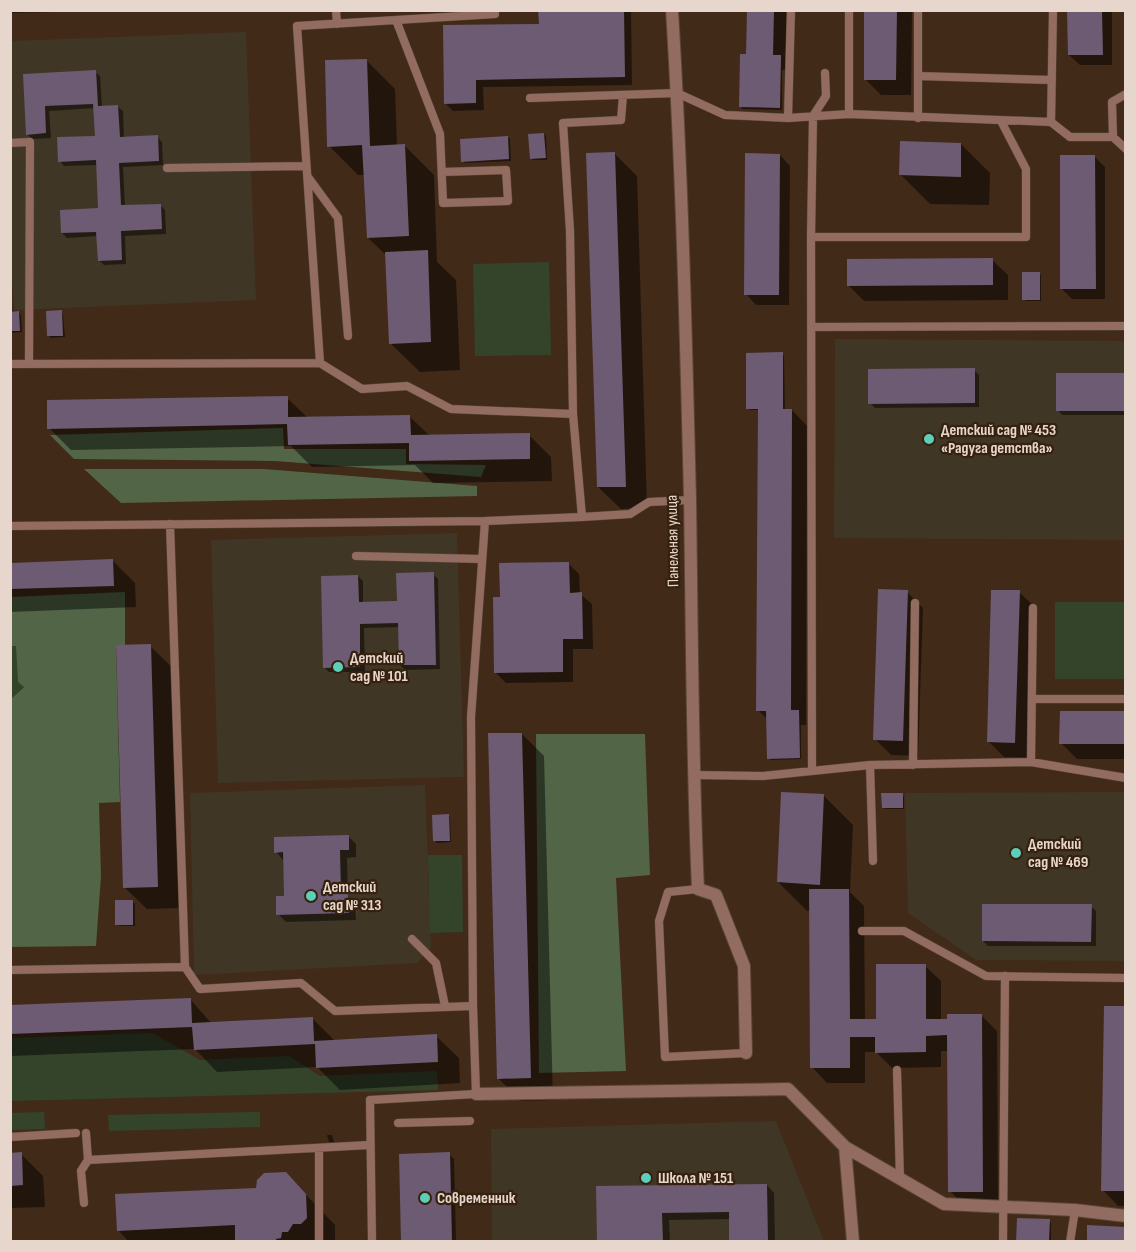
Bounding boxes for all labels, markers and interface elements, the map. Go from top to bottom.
place label: Детский сад № 453 «Радуга детства» [941,421,1056,458]
marker: Детский сад № 453 «Радуга детства» [922,432,936,446]
street label: Панельная улица [663,495,683,587]
place label: Детский сад № 101 [350,649,409,686]
marker: Детский сад № 101 [331,660,345,674]
place label: Детский сад № 469 [1028,835,1088,872]
marker: Детский сад № 469 [1009,846,1023,860]
place label: Детский сад № 313 [323,878,381,915]
marker: Детский сад № 313 [304,889,318,903]
place label: Школа № 151 [658,1169,734,1188]
marker: Школа № 151 [639,1171,653,1185]
place label: Современник [437,1189,516,1208]
marker: Современник [418,1191,432,1205]

